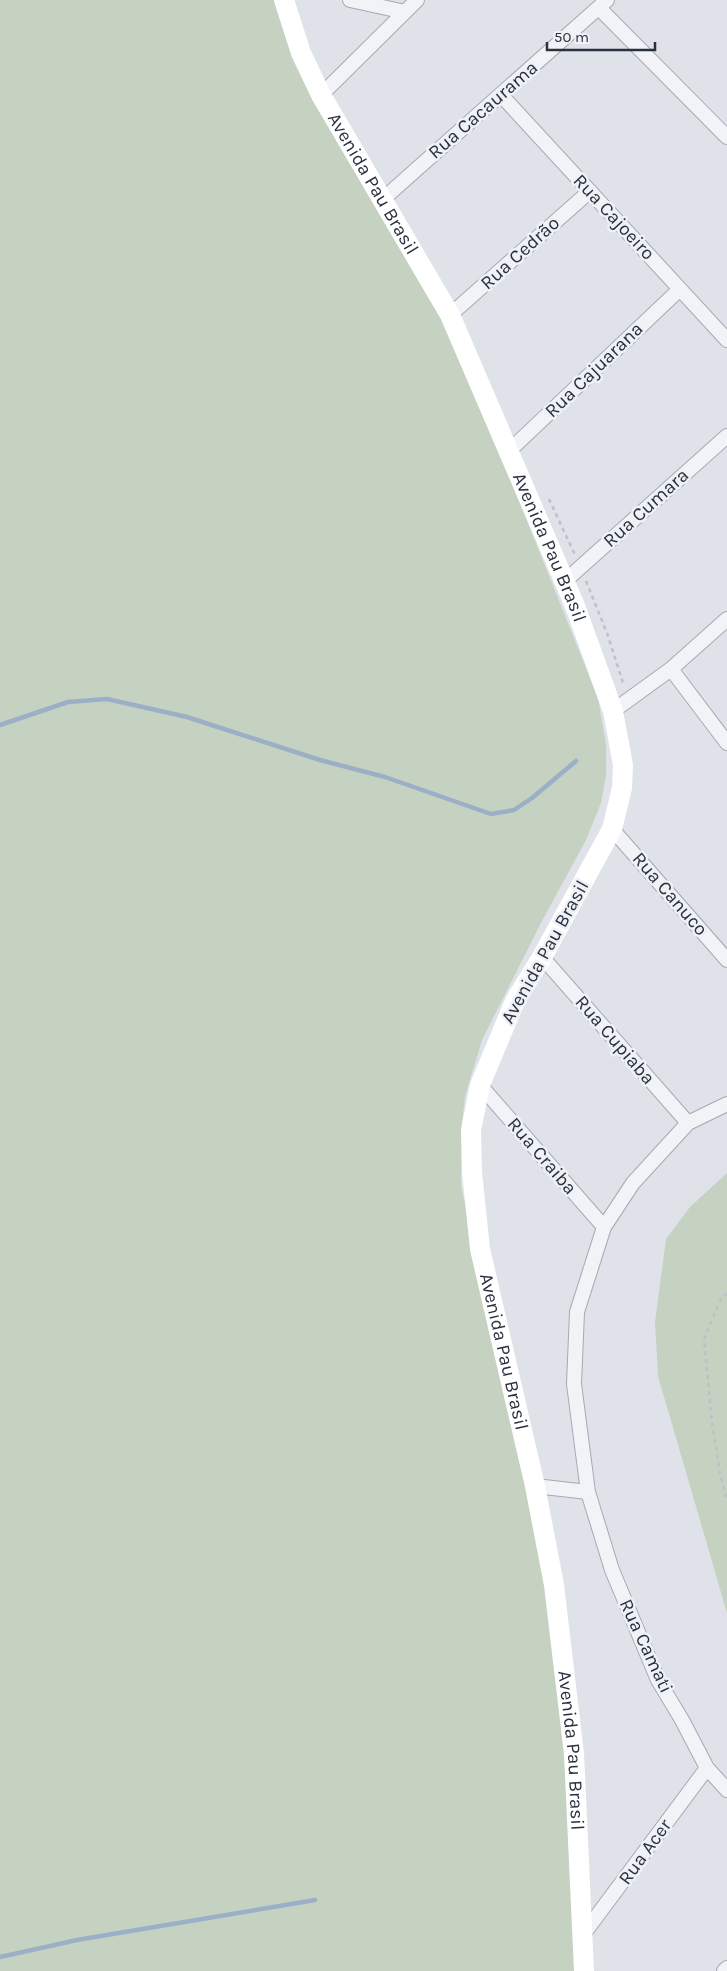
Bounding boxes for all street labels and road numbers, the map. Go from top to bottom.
street label: Rua Cacaurama [424,57,542,163]
street label: Avenida Pau Brasil [323,109,423,258]
street label: Rua Cajoeiro [569,170,659,264]
street label: Rua Cedrão [476,212,564,294]
street label: Rua Cajuarana [541,318,647,422]
street label: Rua Cumara [599,464,693,552]
street label: Avenida Pau Brasil [508,469,591,625]
street label: Rua Canuco [628,848,712,940]
street label: Avenida Pau Brasil [497,877,593,1027]
street label: Rua Cupiaba [571,991,659,1089]
street label: Rua Craiba [503,1113,581,1199]
street label: Avenida Pau Brasil [475,1271,533,1432]
street label: Rua Camati [615,1595,677,1697]
street label: Avenida Pau Brasil [553,1669,589,1831]
street label: Rua Acer [614,1815,676,1889]

